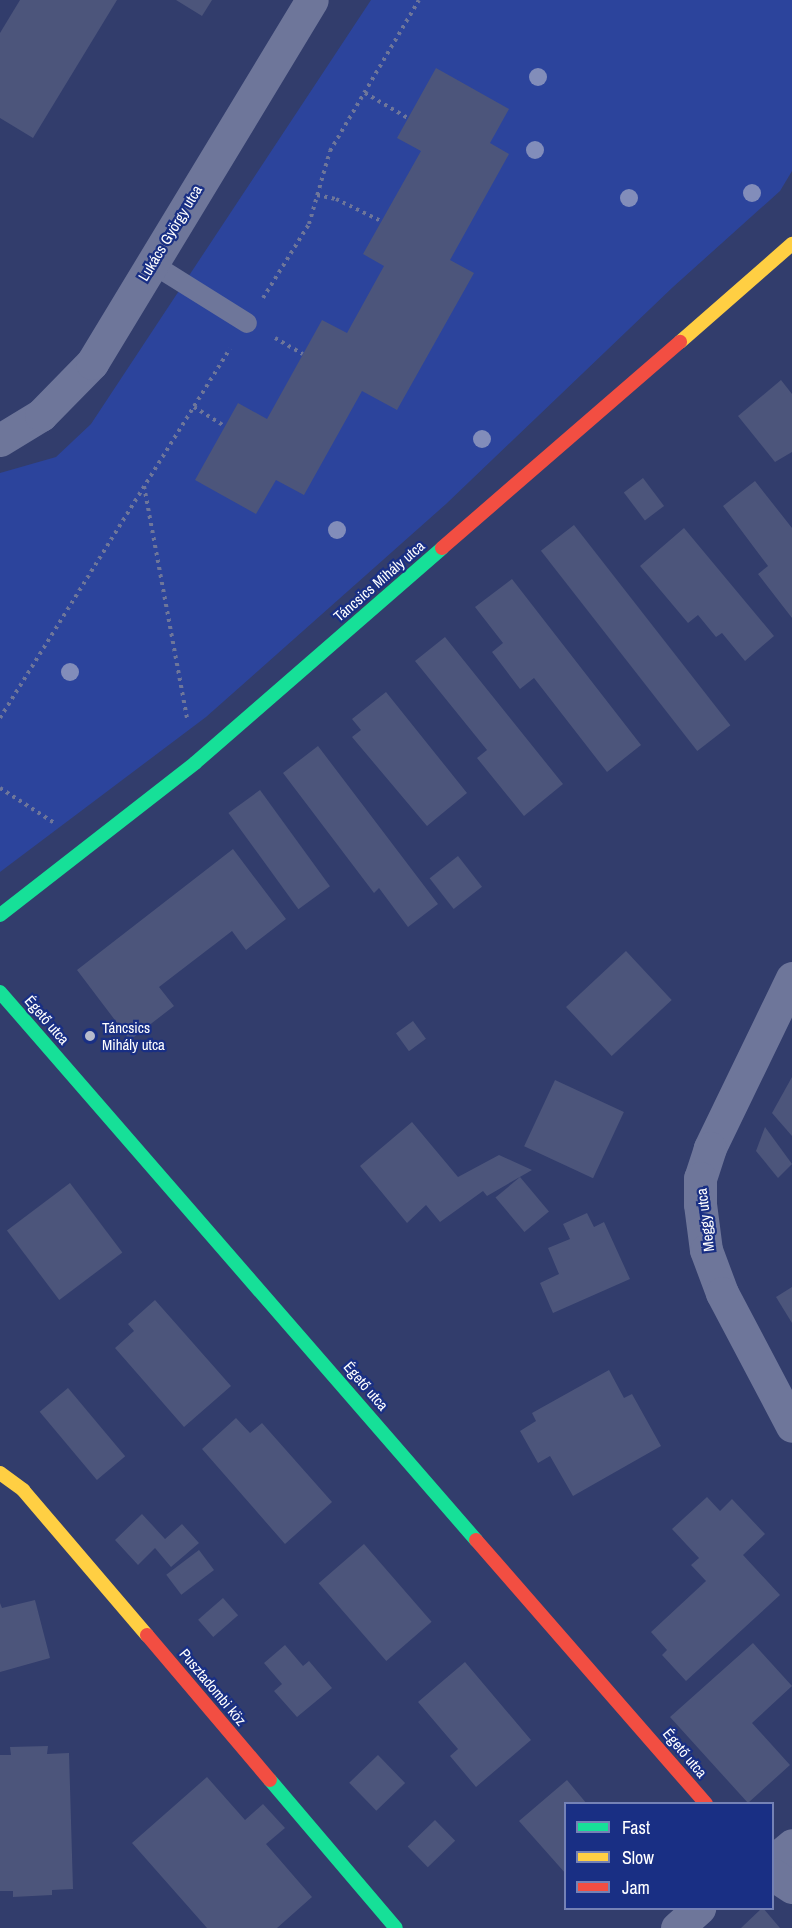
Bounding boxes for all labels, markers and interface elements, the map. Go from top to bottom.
street label: Lukács György utca [134,182,206,284]
street label: Táncsics Mihály utca [330,537,428,625]
street label: Égető utca [21,992,73,1048]
place label: Táncsics Mihály utca [102,1018,165,1053]
marker: Táncsics Mihály utca [83,1029,97,1043]
street label: Meggy utca [692,1187,718,1253]
street label: Égető utca [340,1358,392,1414]
street label: Pusztadombi köz [176,1645,250,1729]
street label: Égető utca [659,1725,711,1781]
legend [564,1802,774,1910]
text: Fast [622,1815,650,1840]
text: Slow [622,1845,654,1870]
text: Jam [622,1875,650,1900]

